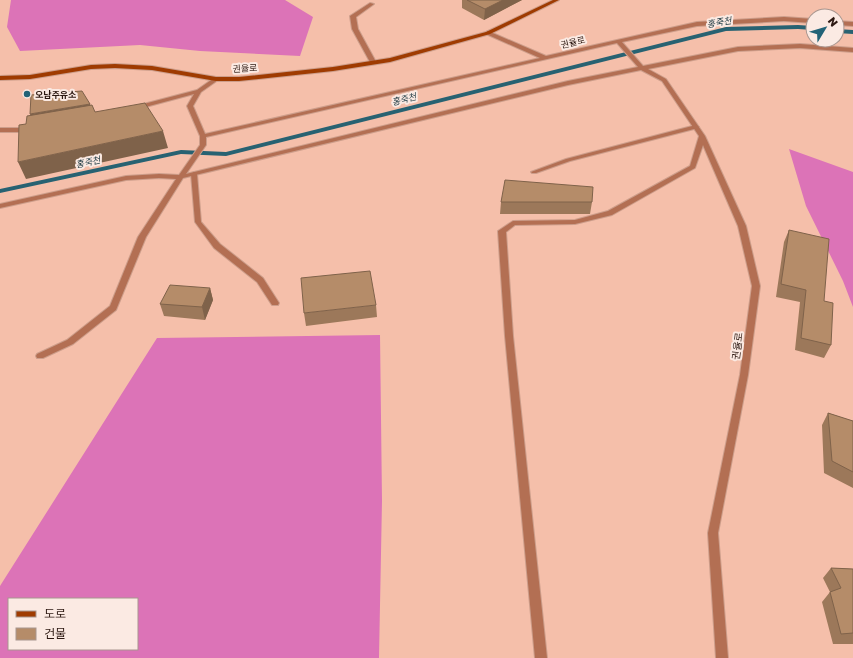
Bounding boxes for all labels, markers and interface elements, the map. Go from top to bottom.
north arrow [805,8,845,48]
text: N [826,14,841,29]
water label: 홍죽천 [706,15,733,29]
street label: 권율로 [560,34,586,50]
street label: 권율로 [232,62,258,74]
marker: 오남주유소 [22,89,32,99]
place label: 오남주유소 [35,89,76,100]
water label: 홍죽천 [391,90,418,107]
water label: 홍죽천 [75,154,102,170]
street label: 권율로 [729,332,745,360]
legend [8,598,138,650]
text: 도로 [44,606,66,621]
text: 건물 [44,626,66,641]

